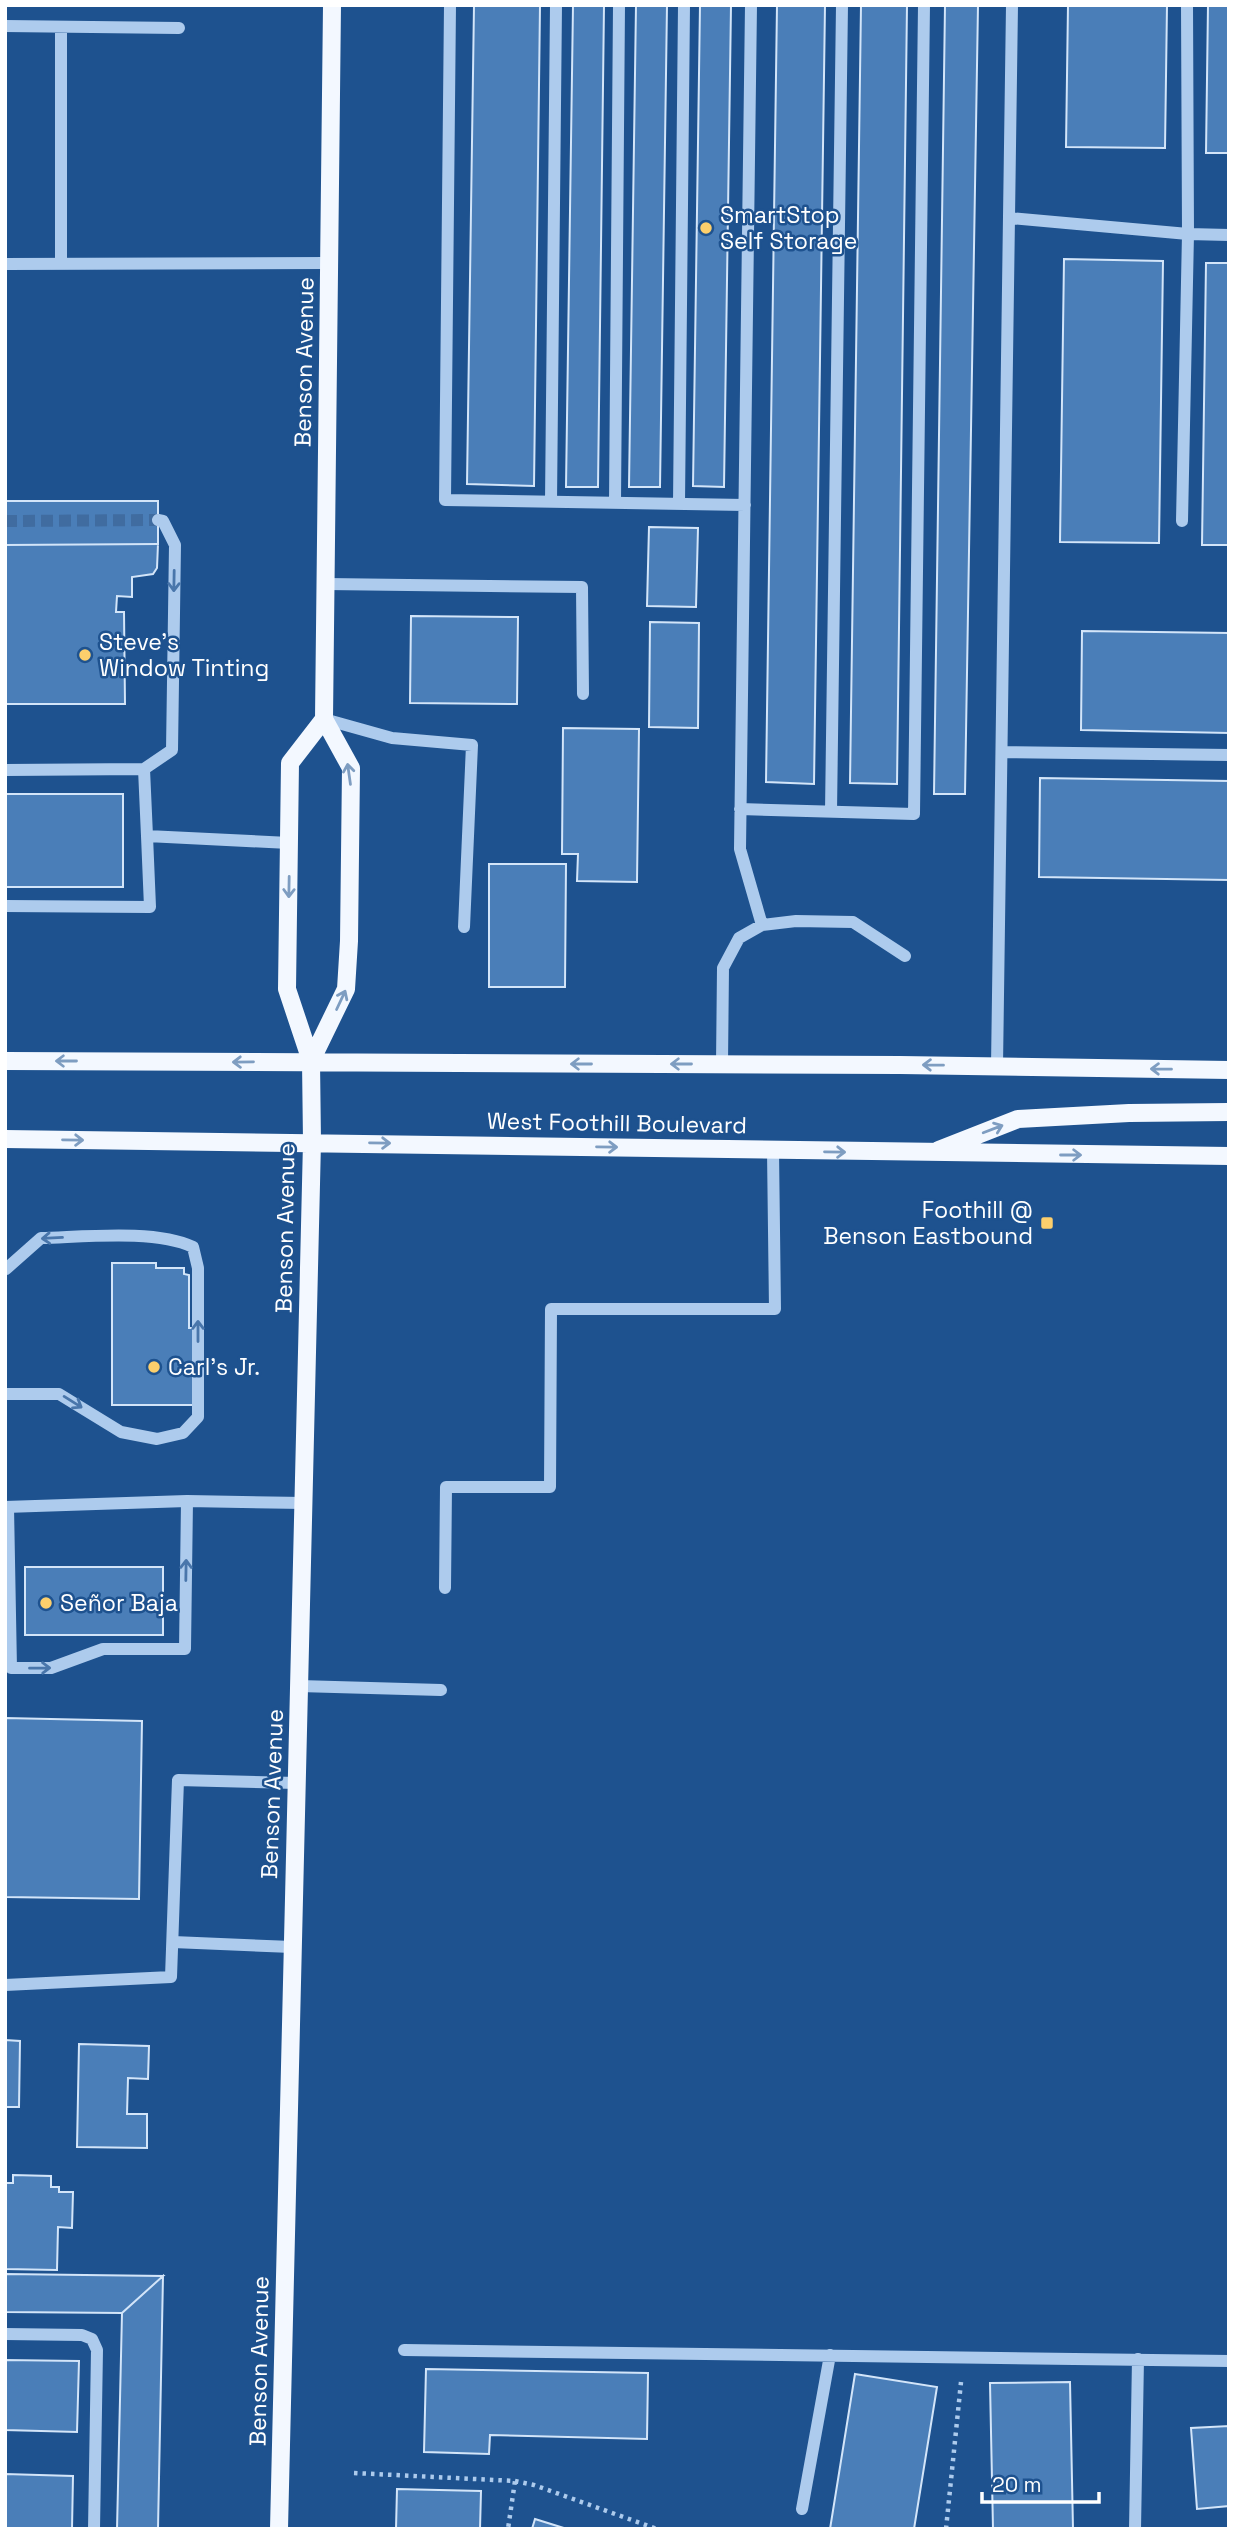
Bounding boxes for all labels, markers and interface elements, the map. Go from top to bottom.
place label: SmartStop Self Storage [720,200,857,256]
marker: SmartStop Self Storage [698,220,714,236]
street label: Benson Avenue [288,277,320,447]
one-way arrow [168,569,181,592]
place label: Steve's Window Tinting [99,627,269,683]
marker: Steve's Window Tinting [77,647,93,663]
one-way arrow [343,763,356,786]
one-way arrow [282,875,295,898]
one-way arrow [334,990,348,1011]
one-way arrow [55,1054,78,1068]
one-way arrow [232,1056,255,1069]
one-way arrow [570,1057,593,1071]
one-way arrow [670,1057,693,1071]
one-way arrow [922,1058,945,1072]
one-way arrow [1149,1062,1172,1076]
street label: West Foothill Boulevard [487,1106,747,1140]
one-way arrow [982,1121,1004,1134]
one-way arrow [62,1133,85,1147]
one-way arrow [368,1136,391,1150]
one-way arrow [596,1141,619,1154]
street label: Benson Avenue [269,1143,301,1313]
one-way arrow [823,1145,846,1159]
one-way arrow [1060,1148,1083,1162]
place label: Foothill @ Benson Eastbound [823,1195,1033,1251]
marker: Foothill @ Benson Eastbound [1039,1215,1055,1231]
one-way arrow [41,1231,64,1244]
one-way arrow [191,1320,205,1343]
place label: Carl's Jr. [168,1352,260,1382]
marker: Carl's Jr. [146,1359,162,1375]
one-way arrow [62,1396,82,1410]
one-way arrow [179,1558,193,1581]
place label: Señor Baja [60,1588,178,1618]
marker: Señor Baja [38,1595,54,1611]
one-way arrow [28,1661,51,1675]
street label: Benson Avenue [254,1708,290,1880]
street label: Benson Avenue [243,2276,275,2446]
scale bar [982,2460,1099,2504]
text: 20 m [992,2471,1042,2498]

